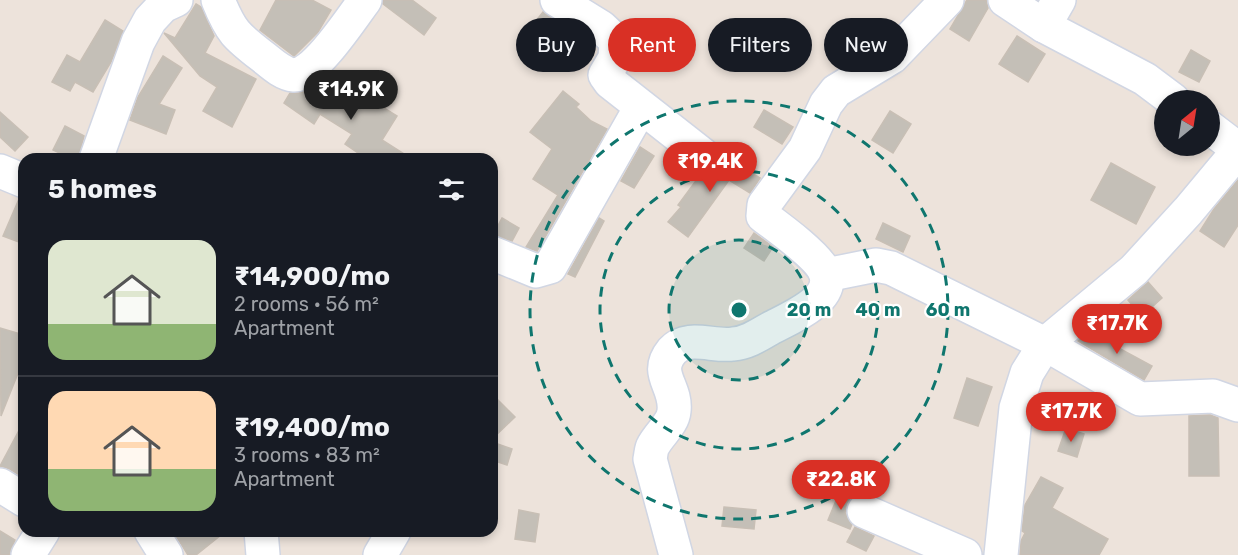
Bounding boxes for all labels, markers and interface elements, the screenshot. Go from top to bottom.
chip: Buy [516,18,596,72]
chip: Rent [608,18,696,72]
chip: Filters [708,18,812,72]
chip: New [824,18,908,72]
pin: ₹14.9K [302,70,400,121]
text: ₹14.9K [318,77,384,101]
north arrow [1154,90,1220,156]
map controls [1154,90,1220,156]
pin: ₹19.4K [661,142,759,193]
text: ₹19.4K [677,149,743,173]
icon: filters [435,173,468,206]
text: 5 homes [48,174,157,205]
text: ₹14,900/mo [234,261,390,292]
icon: home [96,264,168,336]
text: 2 rooms · 56 m² [234,292,379,316]
text: 20 m [787,299,831,321]
text: 40 m [856,299,900,321]
text: 60 m [926,299,970,321]
centre of rings [729,300,749,320]
pin: ₹17.7K [1068,304,1166,355]
text: ₹17.7K [1086,311,1148,335]
text: Apartment [234,316,335,340]
pin: ₹17.7K [1022,392,1120,443]
text: ₹17.7K [1040,399,1102,423]
text: ₹19,400/mo [234,412,390,443]
icon: home [96,415,168,487]
text: 3 rooms · 83 m² [234,443,380,467]
pin: ₹22.8K [792,460,890,511]
text: Apartment [234,467,335,491]
text: ₹22.8K [806,467,876,491]

